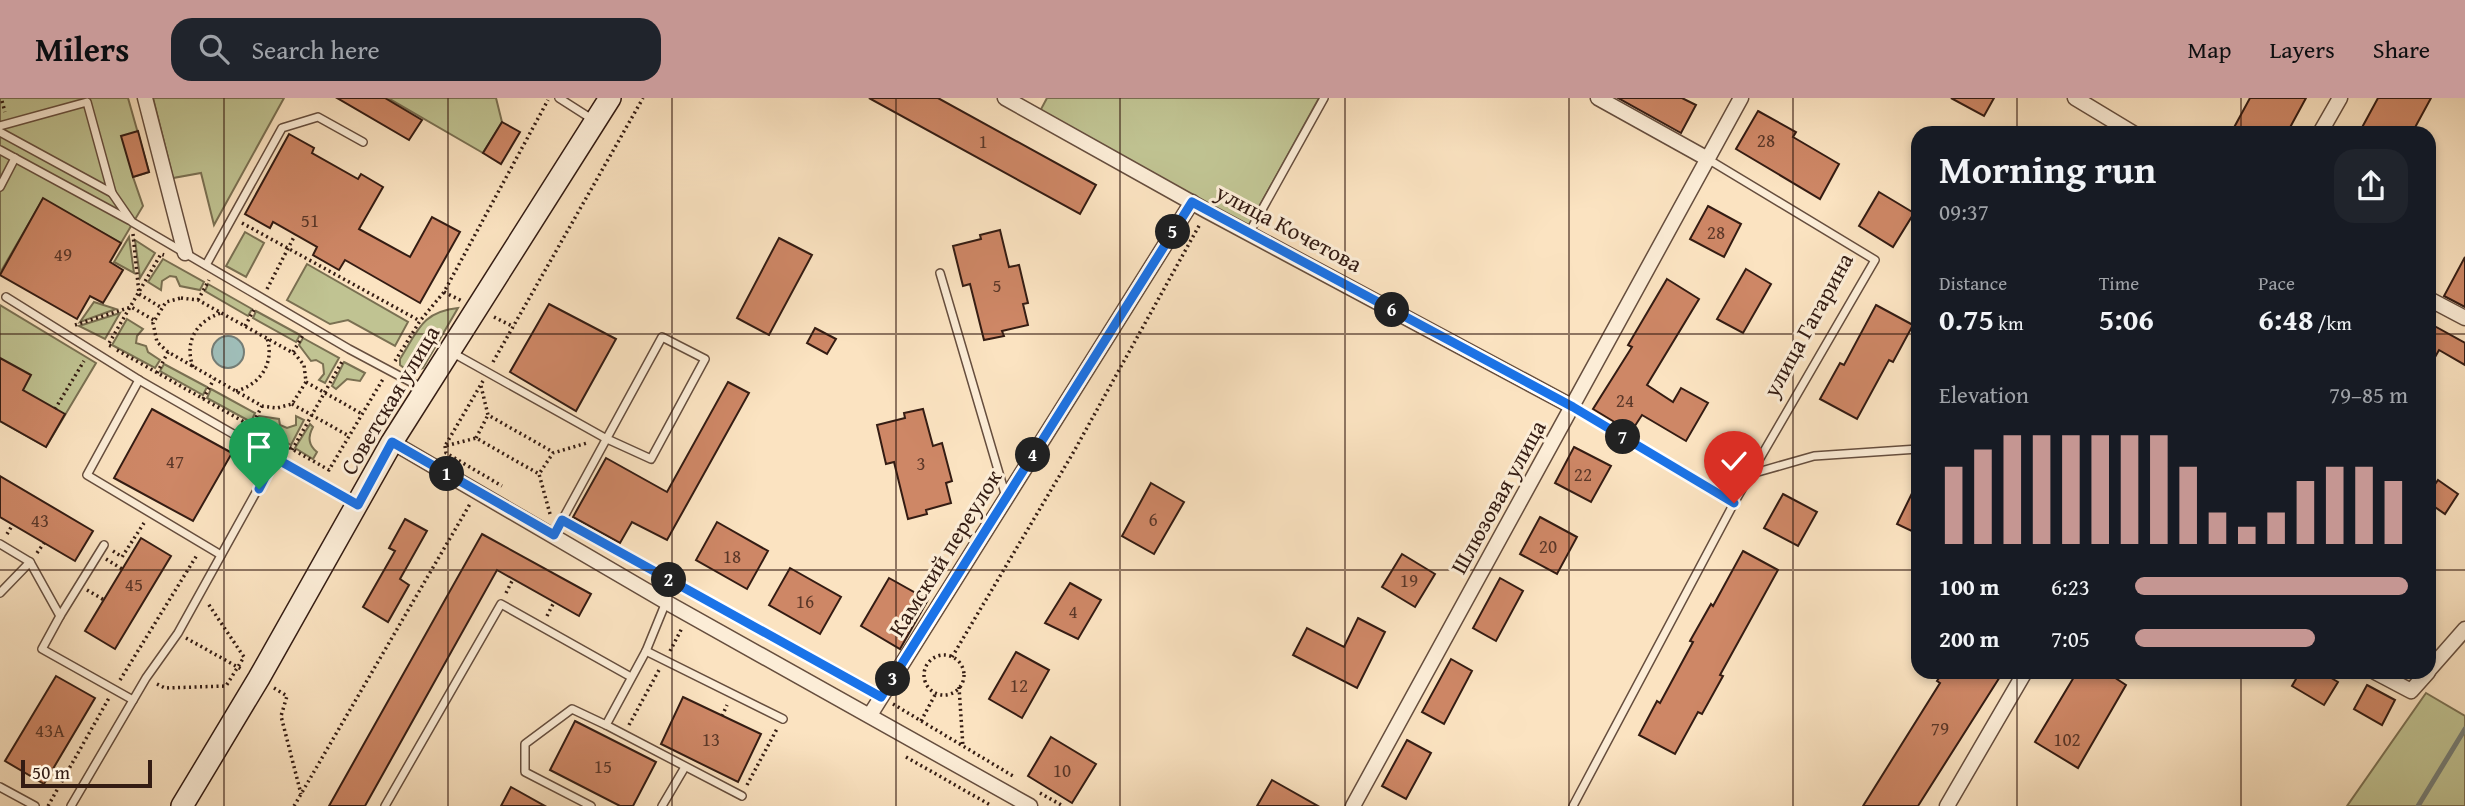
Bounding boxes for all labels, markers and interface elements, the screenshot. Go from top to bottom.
search box [171,18,661,81]
text: Milers [35,25,129,73]
icon: search [195,30,233,68]
text: Search here [251,30,380,69]
text: Map [2188,32,2231,67]
text: Layers [2269,32,2335,67]
text: Share [2373,32,2430,67]
house number: 28 [1757,126,1775,154]
house number: 1 [978,127,988,155]
text: Morning run [1939,141,2156,197]
button: share [2334,149,2408,223]
street label: улица Кочетова [1209,175,1368,280]
text: 09:37 [1939,195,1989,228]
house number: 51 [301,206,319,234]
pin: 5 [1156,214,1190,250]
text: 5 [1168,217,1177,245]
house number: 28 [1707,218,1725,246]
house number: 49 [54,240,72,268]
street label: улица Гагарина [1754,247,1861,404]
text: Distance [1939,269,2007,297]
text: Time [2099,269,2139,297]
text: Pace [2258,269,2295,297]
house number: 5 [992,271,1002,299]
pin: 6 [1374,292,1410,328]
text: 6 [1387,295,1396,323]
text: 0.75 [1939,297,1994,341]
text: 5:06 [2099,297,2154,341]
text: 6:48 [2258,297,2313,341]
text: km [1994,309,2023,337]
text: /km [2313,309,2352,337]
street label: Советская улица [332,319,447,481]
text: Elevation [1939,378,2029,411]
text: 79–85 m [2329,378,2408,411]
house number: 24 [1616,386,1634,414]
street label: Шлюзовая улица [1442,414,1554,580]
pin [229,417,289,489]
pin: 7 [1606,420,1640,454]
text: 7 [1618,422,1627,450]
icon: arrive [240,428,278,466]
pin [1704,431,1764,503]
pin: 4 [1016,438,1050,472]
text: 4 [1028,440,1037,468]
icon: check [1715,442,1753,480]
house number: 47 [166,447,184,475]
house number: 3 [916,449,926,477]
pin: 1 [430,456,464,492]
text: 1 [442,459,451,487]
house number: 22 [1574,460,1592,488]
street label: Камский переулок [880,463,1009,643]
house number: 6 [1148,505,1158,533]
house number: 43 [31,506,49,534]
house number: 20 [1539,532,1557,560]
house number: 18 [723,542,741,570]
pin: 2 [652,562,686,598]
text: 2 [664,565,673,593]
house number: 19 [1400,566,1418,594]
house number: 45 [125,570,143,598]
text: 100 m [1939,570,2000,603]
text: 6:23 [2051,570,2090,603]
house number: 16 [796,587,814,615]
house number: 4 [1068,597,1078,625]
text: 200 m [1939,622,2000,655]
text: 7:05 [2051,622,2090,655]
pin: 3 [876,662,910,696]
text: 3 [888,664,897,692]
house number: 12 [1010,671,1028,699]
house number: 79 [1931,714,1949,742]
house number: 43А [35,716,65,744]
house number: 13 [702,725,720,753]
house number: 102 [2053,725,2081,753]
house number: 15 [594,752,612,780]
house number: 10 [1053,756,1071,784]
scale bar [21,757,152,789]
text: 50 m [32,758,70,786]

